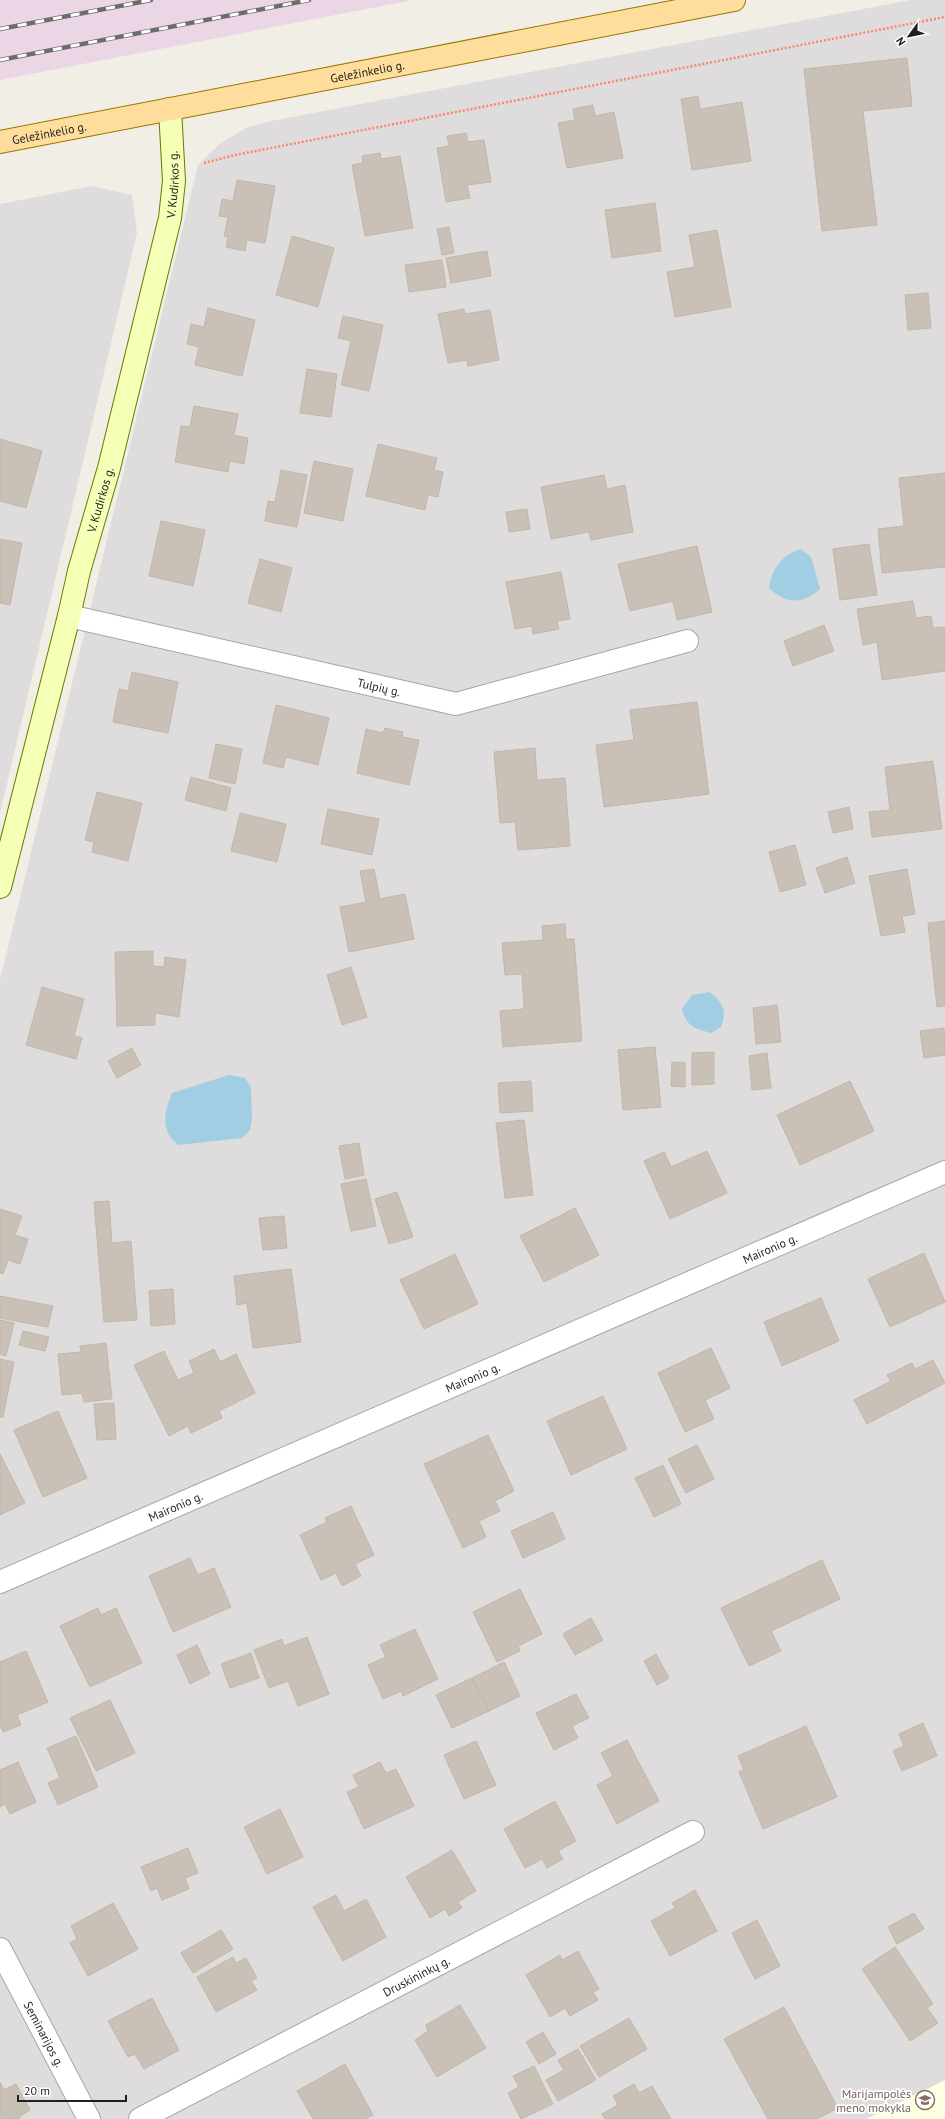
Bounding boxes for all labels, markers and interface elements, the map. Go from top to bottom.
north arrow [889,16,929,56]
text: N [893,35,908,48]
street label: Geležinkelio g. [329,56,406,85]
street label: Geležinkelio g. [11,118,87,147]
street label: V. Kudirkos g. [162,151,182,220]
street label: V. Kudirkos g. [83,465,116,535]
street label: Tulpių g. [356,674,402,699]
street label: Maironio g. [740,1230,799,1266]
street label: Maironio g. [443,1359,502,1395]
street label: Maironio g. [146,1488,205,1524]
street label: Druskininkų g. [380,1952,452,1999]
street label: Seminarijos g. [21,1999,68,2070]
scale bar [18,2077,126,2103]
text: 20 m [24,2083,50,2098]
place label: Marijampolės meno mokykla [836,2086,911,2115]
school or university icon: Marijampolės meno mokykla [914,2089,936,2111]

